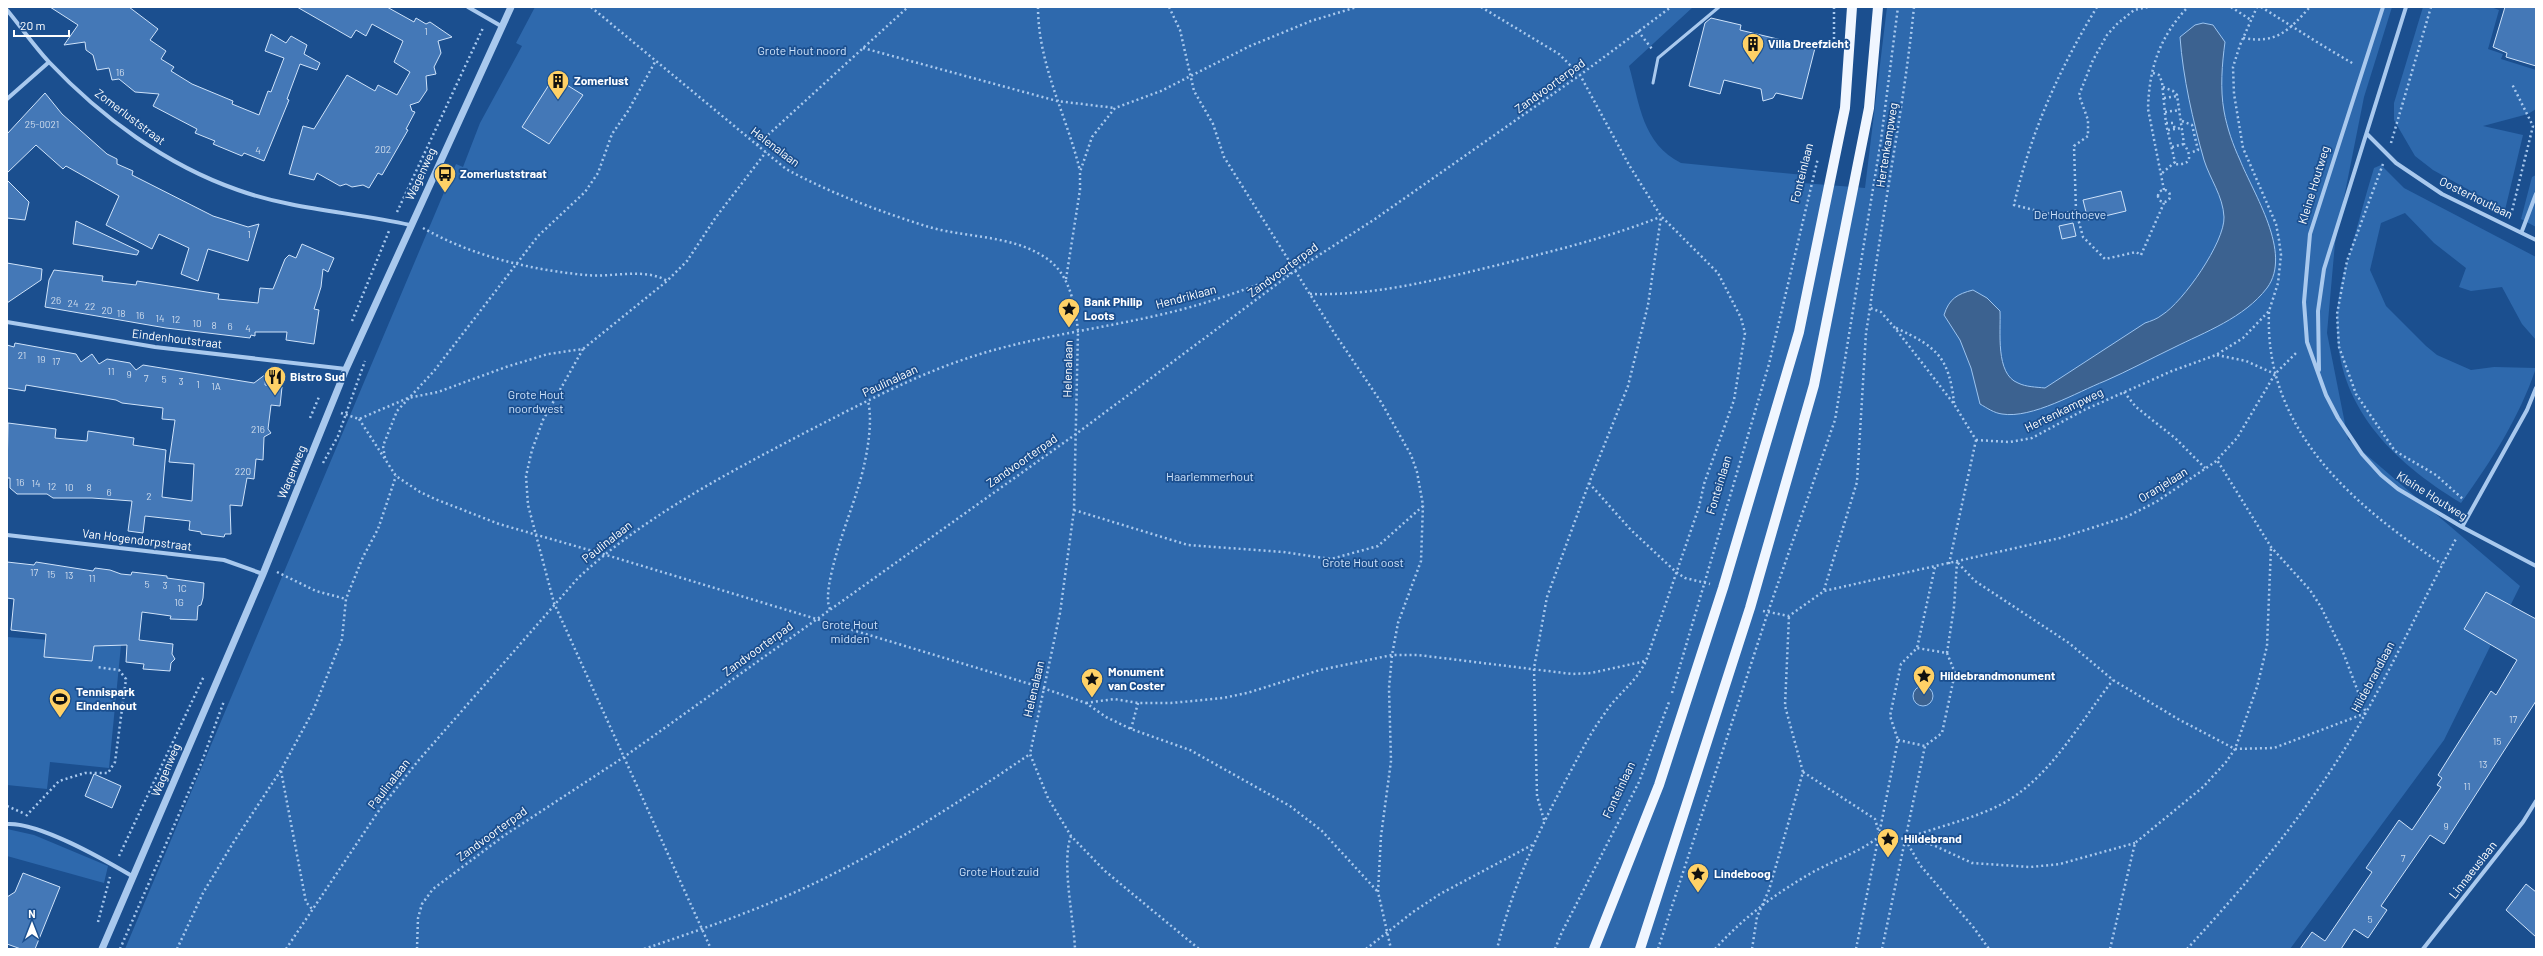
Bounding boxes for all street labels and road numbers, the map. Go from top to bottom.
street label: Zandvoorterpad [1512,55,1587,115]
street label: Zomerluststraat [93,85,168,147]
street label: Hertenkampweg [1872,101,1900,188]
street label: Helenalaan [748,123,803,169]
street label: Fonteinlaan [1787,141,1815,204]
street label: Kleine Houtweg [2294,144,2332,226]
street label: Wagenweg [402,145,438,202]
street label: Oosterhoutlaan [2437,173,2515,221]
street label: Zandvoorterpad [1245,239,1320,299]
street label: Hendriklaan [1154,281,1218,311]
street label: Eindenhoutstraat [131,326,223,350]
street label: Helenalaan [1059,340,1075,398]
street label: Paulinalaan [860,361,920,399]
street label: Hertenkampweg [2022,384,2105,434]
street label: Zandvoorterpad [983,431,1059,490]
street label: Wagenweg [274,443,308,500]
street label: Fonteinlaan [1702,454,1734,516]
street label: Oranjelaan [2135,464,2190,505]
street label: Kleine Houtweg [2394,468,2471,523]
street label: Paulinalaan [579,517,634,565]
street label: Van Hogendorpstraat [82,525,193,553]
street label: Zandvoorterpad [720,618,795,678]
street label: Hildebrandlaan [2348,639,2397,714]
street label: Helenalaan [1020,659,1046,718]
street label: Wagenweg [148,741,183,798]
street label: Paulinalaan [364,756,412,811]
street label: Fonteinlaan [1599,759,1637,820]
street label: Zandvoorterpad [454,803,529,863]
street label: Linnaeuslaan [2445,838,2499,901]

